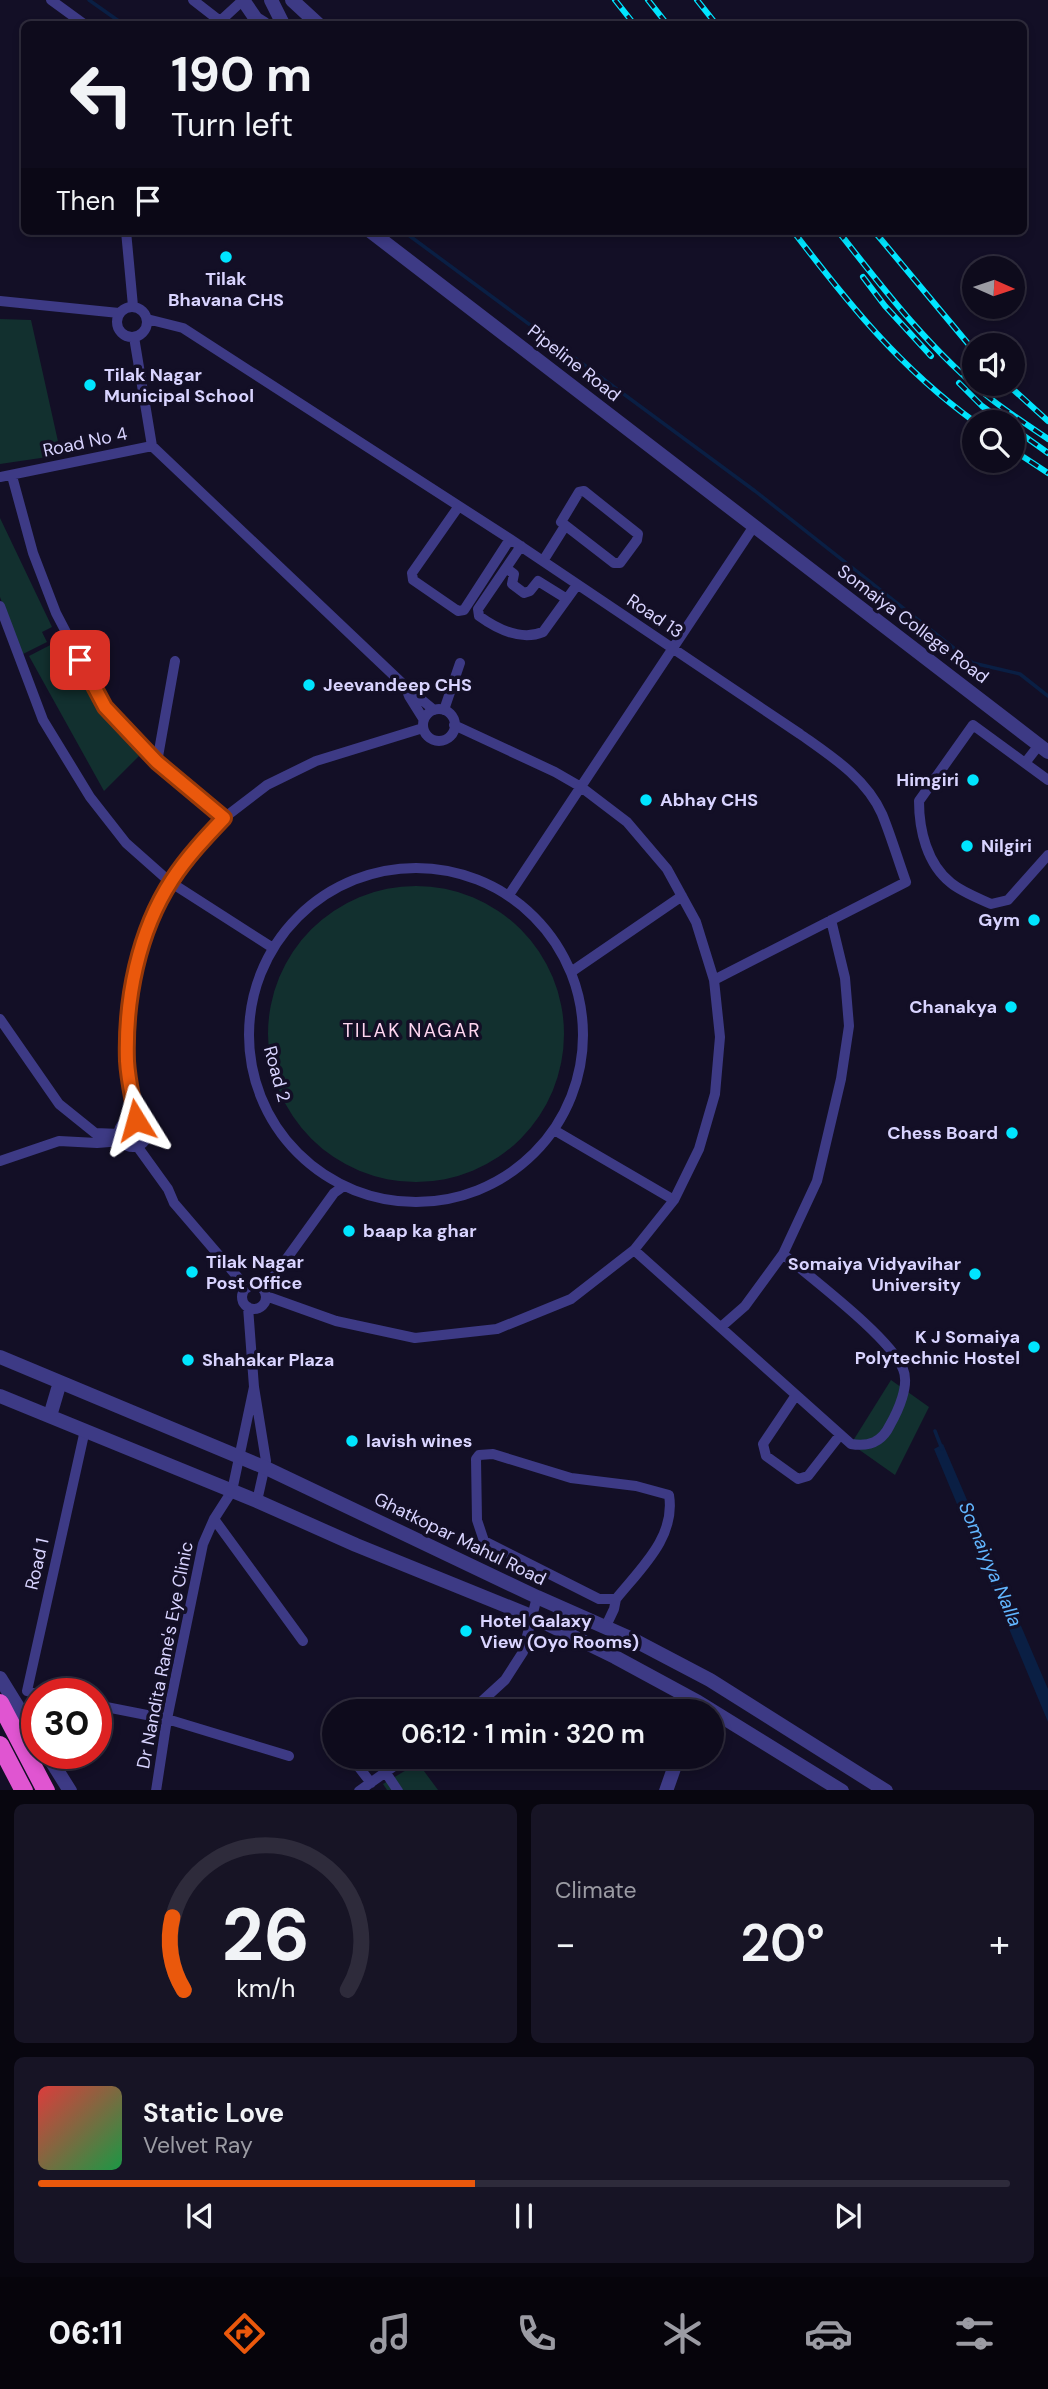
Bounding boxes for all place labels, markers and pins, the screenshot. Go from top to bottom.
marker: Tilak Bhavana CHS [218,249,234,265]
place label: Tilak Bhavana CHS [168,267,284,312]
place label: Tilak Nagar Municipal School [104,363,254,408]
marker: Tilak Nagar Municipal School [82,377,98,393]
pin [50,630,110,690]
place label: Jeevandeep CHS [323,673,472,697]
marker: Jeevandeep CHS [301,677,317,693]
place label: Himgiri [896,768,959,792]
marker: Himgiri [965,772,981,788]
place label: Abhay CHS [660,788,758,812]
marker: Abhay CHS [638,792,654,808]
place label: Nilgiri [981,834,1032,858]
marker: Nilgiri [959,838,975,854]
place label: Gym [978,908,1020,932]
marker: Gym [1026,912,1042,928]
place label: Chanakya [909,995,997,1019]
marker: Chanakya [1003,999,1019,1015]
place label: Chess Board [887,1121,998,1145]
marker: Chess Board [1004,1125,1020,1141]
place label: baap ka ghar [363,1219,477,1243]
marker: baap ka ghar [341,1223,357,1239]
place label: Tilak Nagar Post Office [206,1250,304,1295]
place label: Somaiya Vidyavihar University [788,1252,961,1297]
marker: Tilak Nagar Post Office [184,1264,200,1280]
marker: Somaiya Vidyavihar University [967,1266,983,1282]
place label: K J Somaiya Polytechnic Hostel [855,1325,1020,1370]
marker: K J Somaiya Polytechnic Hostel [1026,1339,1042,1355]
place label: Shahakar Plaza [202,1348,334,1372]
marker: Shahakar Plaza [180,1352,196,1368]
place label: lavish wines [366,1429,472,1453]
marker: lavish wines [344,1433,360,1449]
place label: Hotel Galaxy View (Oyo Rooms) [480,1609,639,1654]
marker: Hotel Galaxy View (Oyo Rooms) [458,1623,474,1639]

